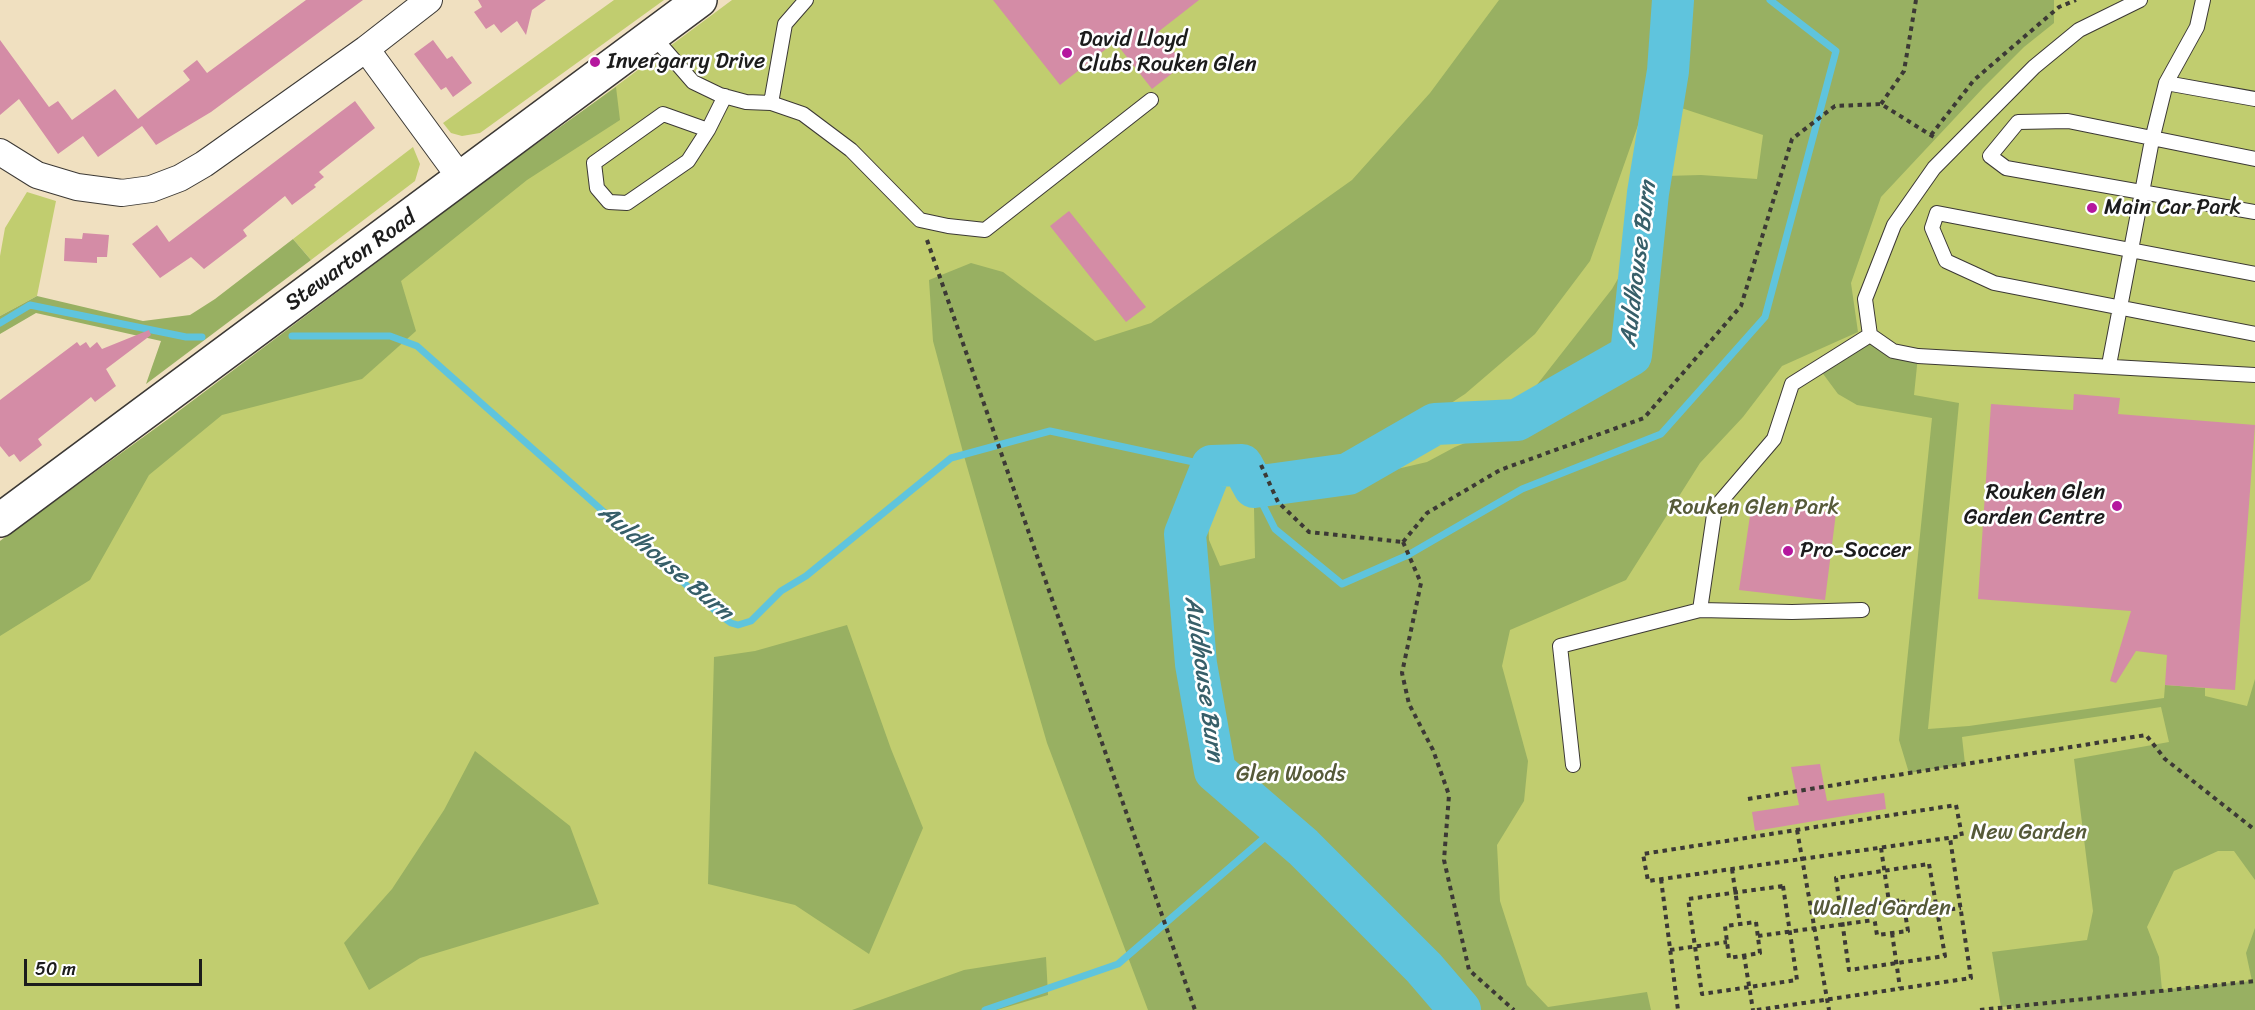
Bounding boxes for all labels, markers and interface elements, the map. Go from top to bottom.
place label: David Lloyd Clubs Rouken Glen [1079,27,1257,78]
marker: David Lloyd Clubs Rouken Glen [1060,46,1074,60]
place label: Invergarry Drive [607,49,765,75]
marker: Invergarry Drive [588,55,602,69]
water label: Auldhouse Burn [1615,180,1663,348]
place label: Main Car Park [2104,195,2241,221]
marker: Main Car Park [2085,201,2099,215]
street label: Stewarton Road [280,205,422,317]
place label: Rouken Glen Garden Centre [1964,480,2105,532]
park label: Rouken Glen Park [1669,495,1839,521]
water label: Auldhouse Burn [592,499,738,627]
marker: Rouken Glen Garden Centre [2110,499,2124,513]
place label: Pro-Soccer [1800,538,1910,564]
marker: Pro-Soccer [1781,544,1795,558]
water label: Auldhouse Burn [1177,595,1229,763]
park label: Glen Woods [1236,762,1346,788]
park label: New Garden [1971,820,2087,846]
park label: Walled Garden [1813,896,1951,922]
scale bar [27,947,206,985]
text: 50 m [35,953,76,985]

